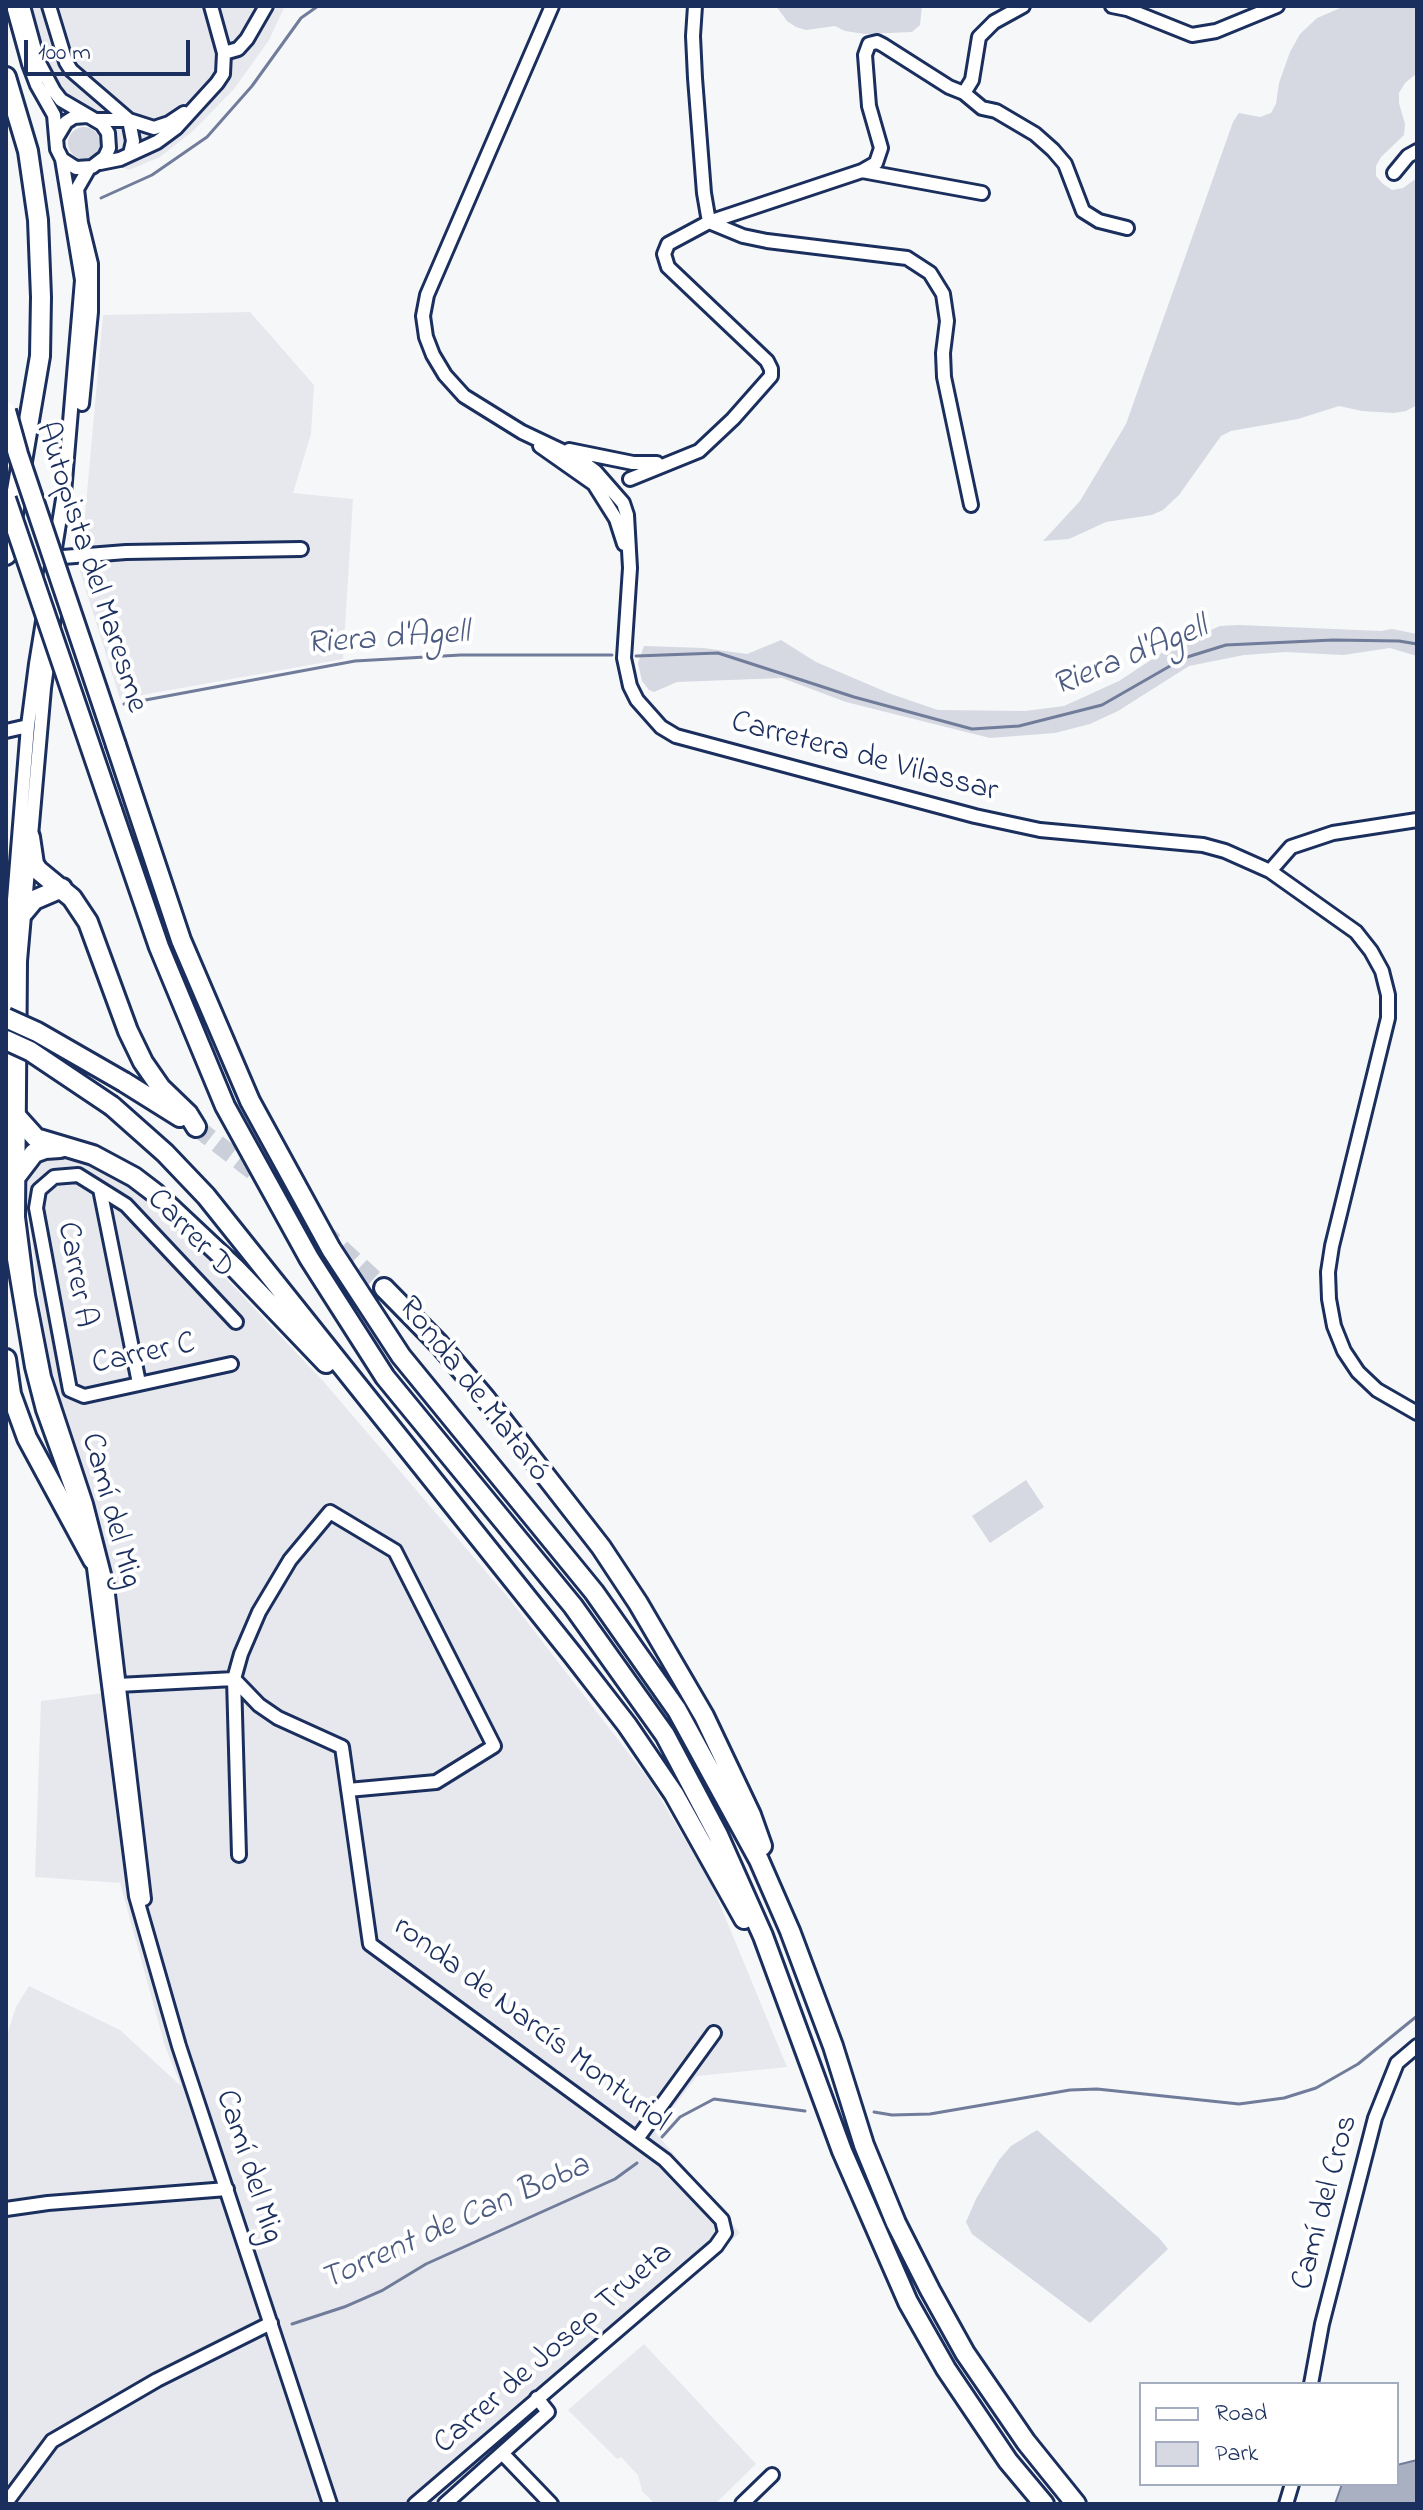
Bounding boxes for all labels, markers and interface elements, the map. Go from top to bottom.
scale bar [28,24,194,74]
text: 100 m [38,36,91,71]
street label: Autopista del Maresme [24,418,154,718]
water label: Riera d'Agell [1048,610,1214,708]
water label: Riera d'Agell [305,615,471,667]
street label: Carretera de Vilassar [726,705,1002,813]
street label: Carrer D [137,1182,241,1288]
street label: Carrer A [46,1219,102,1331]
street label: Ronda de Mataró [388,1291,556,1491]
street label: Carrer C [89,1326,199,1386]
street label: Camí del Mig [70,1429,148,1593]
street label: ronda de Narcís Monturiol [384,1909,676,2143]
street label: Camí del Mig [204,2086,290,2248]
street label: Camí del Cros [1285,2111,1369,2295]
water label: Torrent de Can Boba [315,2147,597,2303]
street label: Carrer de Josep Trueta [428,2236,682,2464]
legend [1139,2382,1399,2486]
text: Road [1215,2397,1267,2432]
text: Park [1215,2437,1258,2472]

